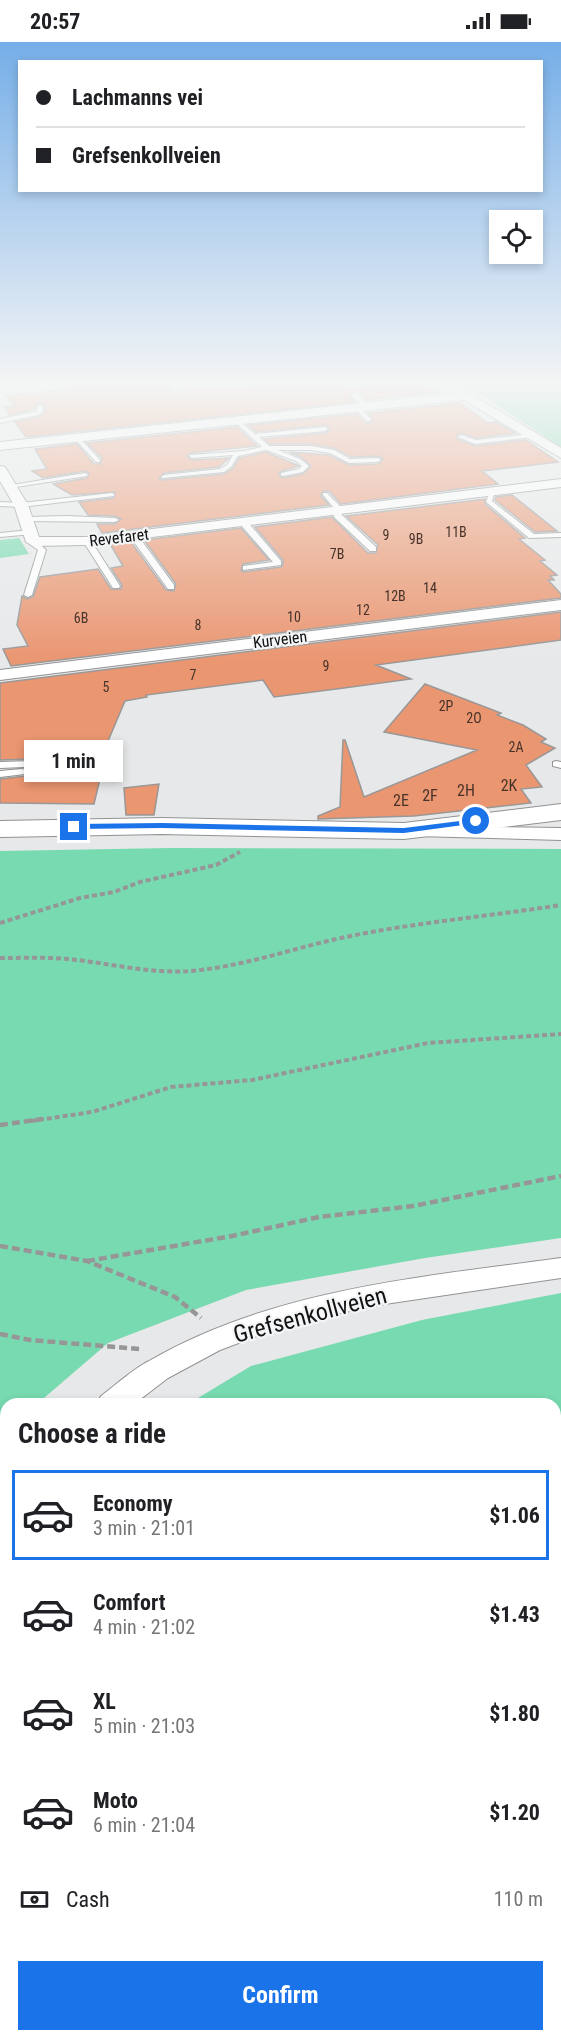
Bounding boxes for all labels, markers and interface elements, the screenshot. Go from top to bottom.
text: 20:57 [30,9,81,34]
text: Lachmanns vei [72,85,203,110]
text: Grefsenkollveien [72,143,221,168]
map controls [489,210,543,264]
button: locate [489,210,543,264]
street label: Revefaret [88,524,150,551]
house number: 11B [445,524,467,540]
house number: 9 [383,527,389,543]
house number: 9B [409,531,423,547]
house number: 7B [330,546,344,562]
house number: 14 [423,580,437,596]
house number: 12B [384,588,406,604]
house number: 12 [356,602,370,618]
house number: 10 [287,609,301,625]
house number: 6B [74,610,88,626]
house number: 8 [195,617,202,633]
street label: Kurveien [252,627,308,652]
house number: 9 [323,658,329,674]
house number: 7 [190,667,197,683]
house number: 5 [103,679,110,695]
house number: 2P [439,698,454,714]
house number: 2O [466,710,482,726]
house number: 2A [509,739,523,755]
callout: 1 min [25,740,124,782]
text: 1 min [51,749,96,773]
house number: 2K [501,776,518,795]
house number: 2H [457,781,475,800]
house number: 2F [422,786,438,805]
house number: 2E [393,791,409,810]
route start [462,807,489,834]
route end [60,813,87,840]
street label: Grefsenkollveien [230,1281,390,1349]
text: Choose a ride [18,1418,166,1450]
icon: car [21,1488,75,1542]
text: Economy [93,1491,173,1516]
text: $1.06 [489,1503,540,1528]
text: 3 min · 21:01 [93,1516,195,1540]
icon: car [21,1587,75,1641]
text: Comfort [93,1590,166,1615]
text: $1.43 [489,1602,540,1627]
text: 4 min · 21:02 [93,1615,195,1639]
icon: car [21,1686,75,1740]
text: XL [93,1689,116,1714]
text: $1.80 [489,1701,540,1726]
text: 5 min · 21:03 [93,1714,195,1738]
icon: car [21,1785,75,1839]
text: Moto [93,1788,138,1813]
text: $1.20 [489,1800,540,1825]
text: 6 min · 21:04 [93,1813,195,1837]
icon: cash [18,1883,51,1916]
text: Cash [66,1887,110,1912]
text: 110 m [494,1887,543,1911]
button: Confirm [18,1961,543,2030]

